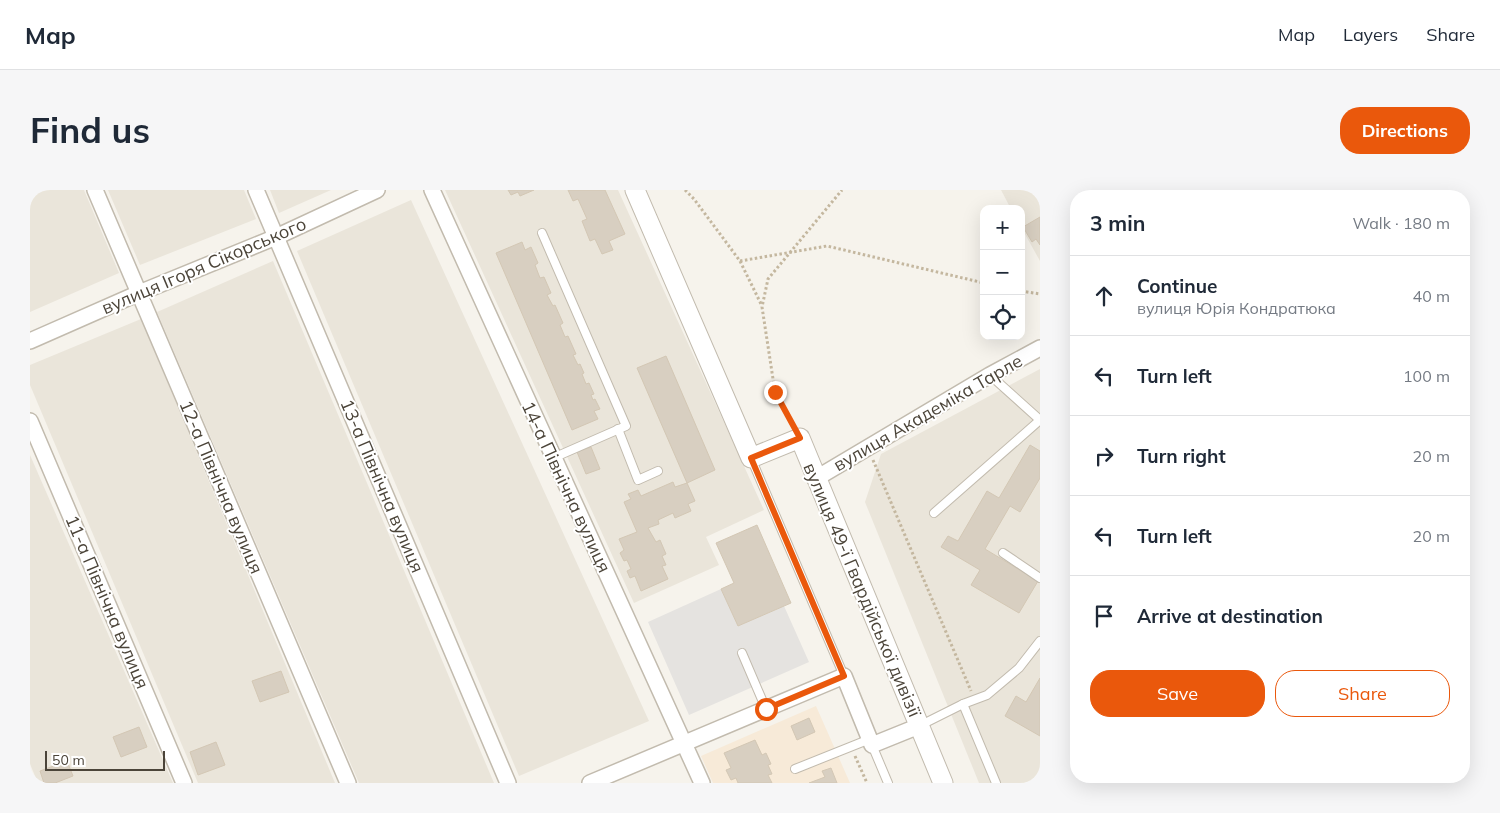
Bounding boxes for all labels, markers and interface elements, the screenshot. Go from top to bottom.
text: Map [25,20,76,50]
text: Map [1278,23,1315,46]
text: Layers [1343,23,1398,46]
text: Share [1426,23,1475,46]
button: Directions [1340,107,1470,154]
text: Find us [30,108,150,152]
map controls [980,205,1025,340]
button: + [980,205,1025,250]
text: 3 min [1090,210,1145,236]
street label: вулиця Ігоря Сікорського [98,212,310,319]
text: Walk · 180 m [1352,213,1450,233]
button: − [980,250,1025,295]
text: Continue [1137,274,1217,298]
icon: ahead [1090,282,1118,310]
text: 40 m [1413,286,1450,306]
button: locate [980,295,1025,340]
text: вулиця Юрія Кондратюка [1137,298,1336,318]
street label: вулиця Академіка Тарле [829,349,1026,476]
icon: left [1090,362,1118,390]
text: Turn left [1137,364,1212,388]
text: 100 m [1403,366,1450,386]
route end [764,381,787,404]
street label: 13-а Північна вулиця [335,395,429,576]
street label: 12-а Північна вулиця [174,396,268,577]
street label: 14-а Північна вулиця [517,397,616,576]
icon: right [1090,442,1118,470]
text: Turn right [1137,444,1226,468]
text: 20 m [1413,446,1450,466]
street label: вулиця 49-ї Гвардійської дивізії [798,459,927,721]
street label: 11-а Північна вулиця [60,511,154,692]
icon: left [1090,522,1118,550]
text: Turn left [1137,524,1212,548]
text: 20 m [1413,526,1450,546]
icon: arrive [1090,602,1118,630]
text: Arrive at destination [1137,604,1323,628]
button: Save [1090,670,1265,717]
button: Share [1275,670,1450,717]
route start [755,698,778,721]
scale bar [45,748,165,771]
text: 50 m [52,751,85,769]

